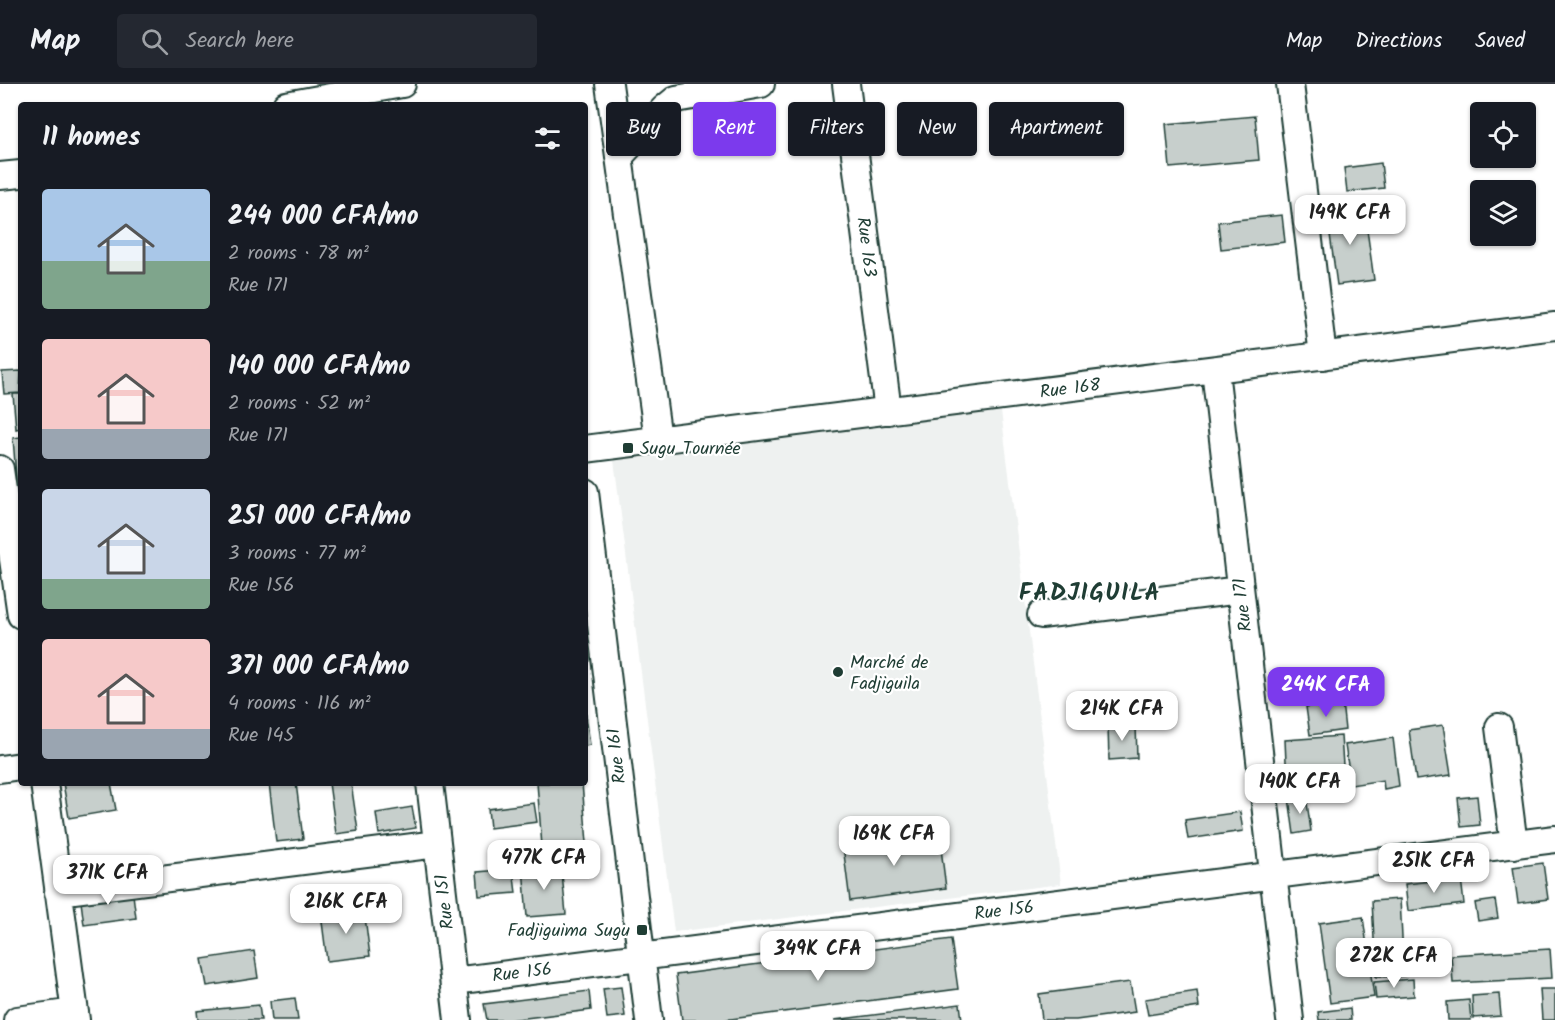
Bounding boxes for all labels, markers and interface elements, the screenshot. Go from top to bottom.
search box [117,14,537,68]
text: Map [30,19,81,64]
text: Search here [186,24,294,59]
icon: search [138,25,171,58]
text: Map [1286,25,1322,58]
text: Directions [1355,25,1442,58]
text: Saved [1475,25,1525,58]
chip: Buy [606,102,681,156]
chip: Rent [693,102,776,156]
chip: Filters [788,102,885,156]
chip: New [897,102,977,156]
chip: Apartment [989,102,1124,156]
map controls [1470,102,1536,246]
button: locate [1470,102,1536,168]
text: 11 homes [42,117,140,159]
icon: filters [531,122,564,155]
button: layers [1470,180,1536,246]
pin: 149K CFA [1288,195,1412,246]
text: 244 000 CFA/mo [228,196,419,238]
text: 149K CFA [1309,198,1391,230]
icon: home [90,213,162,285]
street label: Rue 163 [847,215,884,279]
text: 2 rooms · 78 m² [228,238,369,270]
text: Rue 171 [228,270,288,302]
text: 140 000 CFA/mo [228,346,410,388]
icon: home [90,363,162,435]
street label: Rue 168 [1038,371,1102,408]
text: 2 rooms · 52 m² [228,388,370,420]
text: Rue 171 [228,420,288,452]
place label: Sugu Tournée [640,435,741,464]
marker: Sugu Tournée [621,441,635,455]
text: 251 000 CFA/mo [228,496,411,538]
icon: home [90,513,162,585]
text: 3 rooms · 77 m² [228,538,366,570]
text: Rue 156 [228,570,294,602]
district label: FADJIGUILA [1019,574,1161,613]
street label: Rue 171 [1226,576,1261,633]
text: 371 000 CFA/mo [228,646,409,688]
place label: Marché de Fadjiguila [850,649,928,699]
icon: home [90,663,162,735]
marker: Marché de Fadjiguila [831,665,845,679]
pin: 244K CFA [1264,667,1388,718]
text: 244K CFA [1282,670,1370,702]
text: 4 rooms · 116 m² [228,688,371,720]
pin: 214K CFA [1060,691,1184,742]
text: 214K CFA [1080,694,1164,726]
text: Rue 145 [228,720,294,752]
street label: Rue 161 [600,726,635,785]
pin: 140K CFA [1238,764,1362,815]
text: 140K CFA [1259,767,1341,799]
pin: 169K CFA [832,816,956,867]
text: 169K CFA [853,819,935,851]
pin: 477K CFA [482,840,606,891]
text: 477K CFA [501,843,587,875]
pin: 251K CFA [1372,843,1496,894]
text: 251K CFA [1392,846,1476,878]
pin: 371K CFA [46,855,170,906]
text: 371K CFA [67,858,149,890]
street label: Rue 151 [428,873,463,931]
pin: 216K CFA [284,884,408,935]
text: 216K CFA [304,887,388,919]
street label: Rue 156 [973,893,1036,930]
place label: Fadjiguima Sugu [507,917,630,946]
marker: Fadjiguima Sugu [635,923,649,937]
pin: 349K CFA [756,931,880,982]
text: 349K CFA [774,934,862,966]
pin: 272K CFA [1332,938,1456,989]
text: 272K CFA [1350,941,1438,973]
street label: Rue 156 [491,955,554,992]

